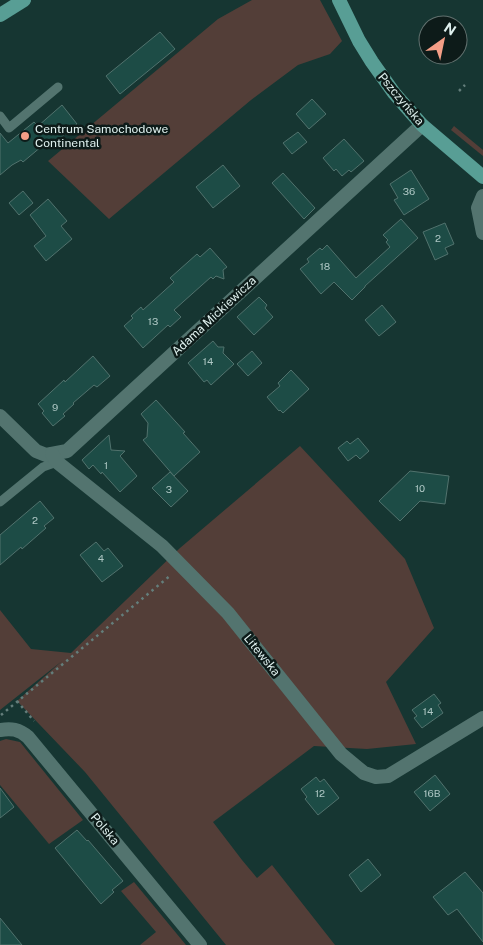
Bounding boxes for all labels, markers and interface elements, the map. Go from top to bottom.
north arrow [418,15,468,65]
text: N [441,19,459,39]
street label: Pszczyńska [375,70,427,128]
place label: Centrum Samochodowe Continental [35,122,168,150]
marker: Centrum Samochodowe Continental [19,130,31,142]
house number: 36 [403,185,415,197]
house number: 2 [435,232,441,244]
house number: 18 [320,260,330,272]
street label: Adama Mickiewicza [169,273,259,359]
house number: 13 [148,315,158,327]
house number: 14 [203,355,213,367]
house number: 9 [52,401,58,413]
house number: 1 [104,459,108,471]
house number: 10 [415,482,425,494]
house number: 3 [166,483,172,495]
house number: 2 [32,514,38,526]
house number: 4 [98,552,104,564]
street label: Litewska [241,631,283,679]
house number: 14 [423,705,433,717]
house number: 12 [315,787,325,799]
house number: 16B [423,787,441,799]
street label: Polska [88,810,122,848]

